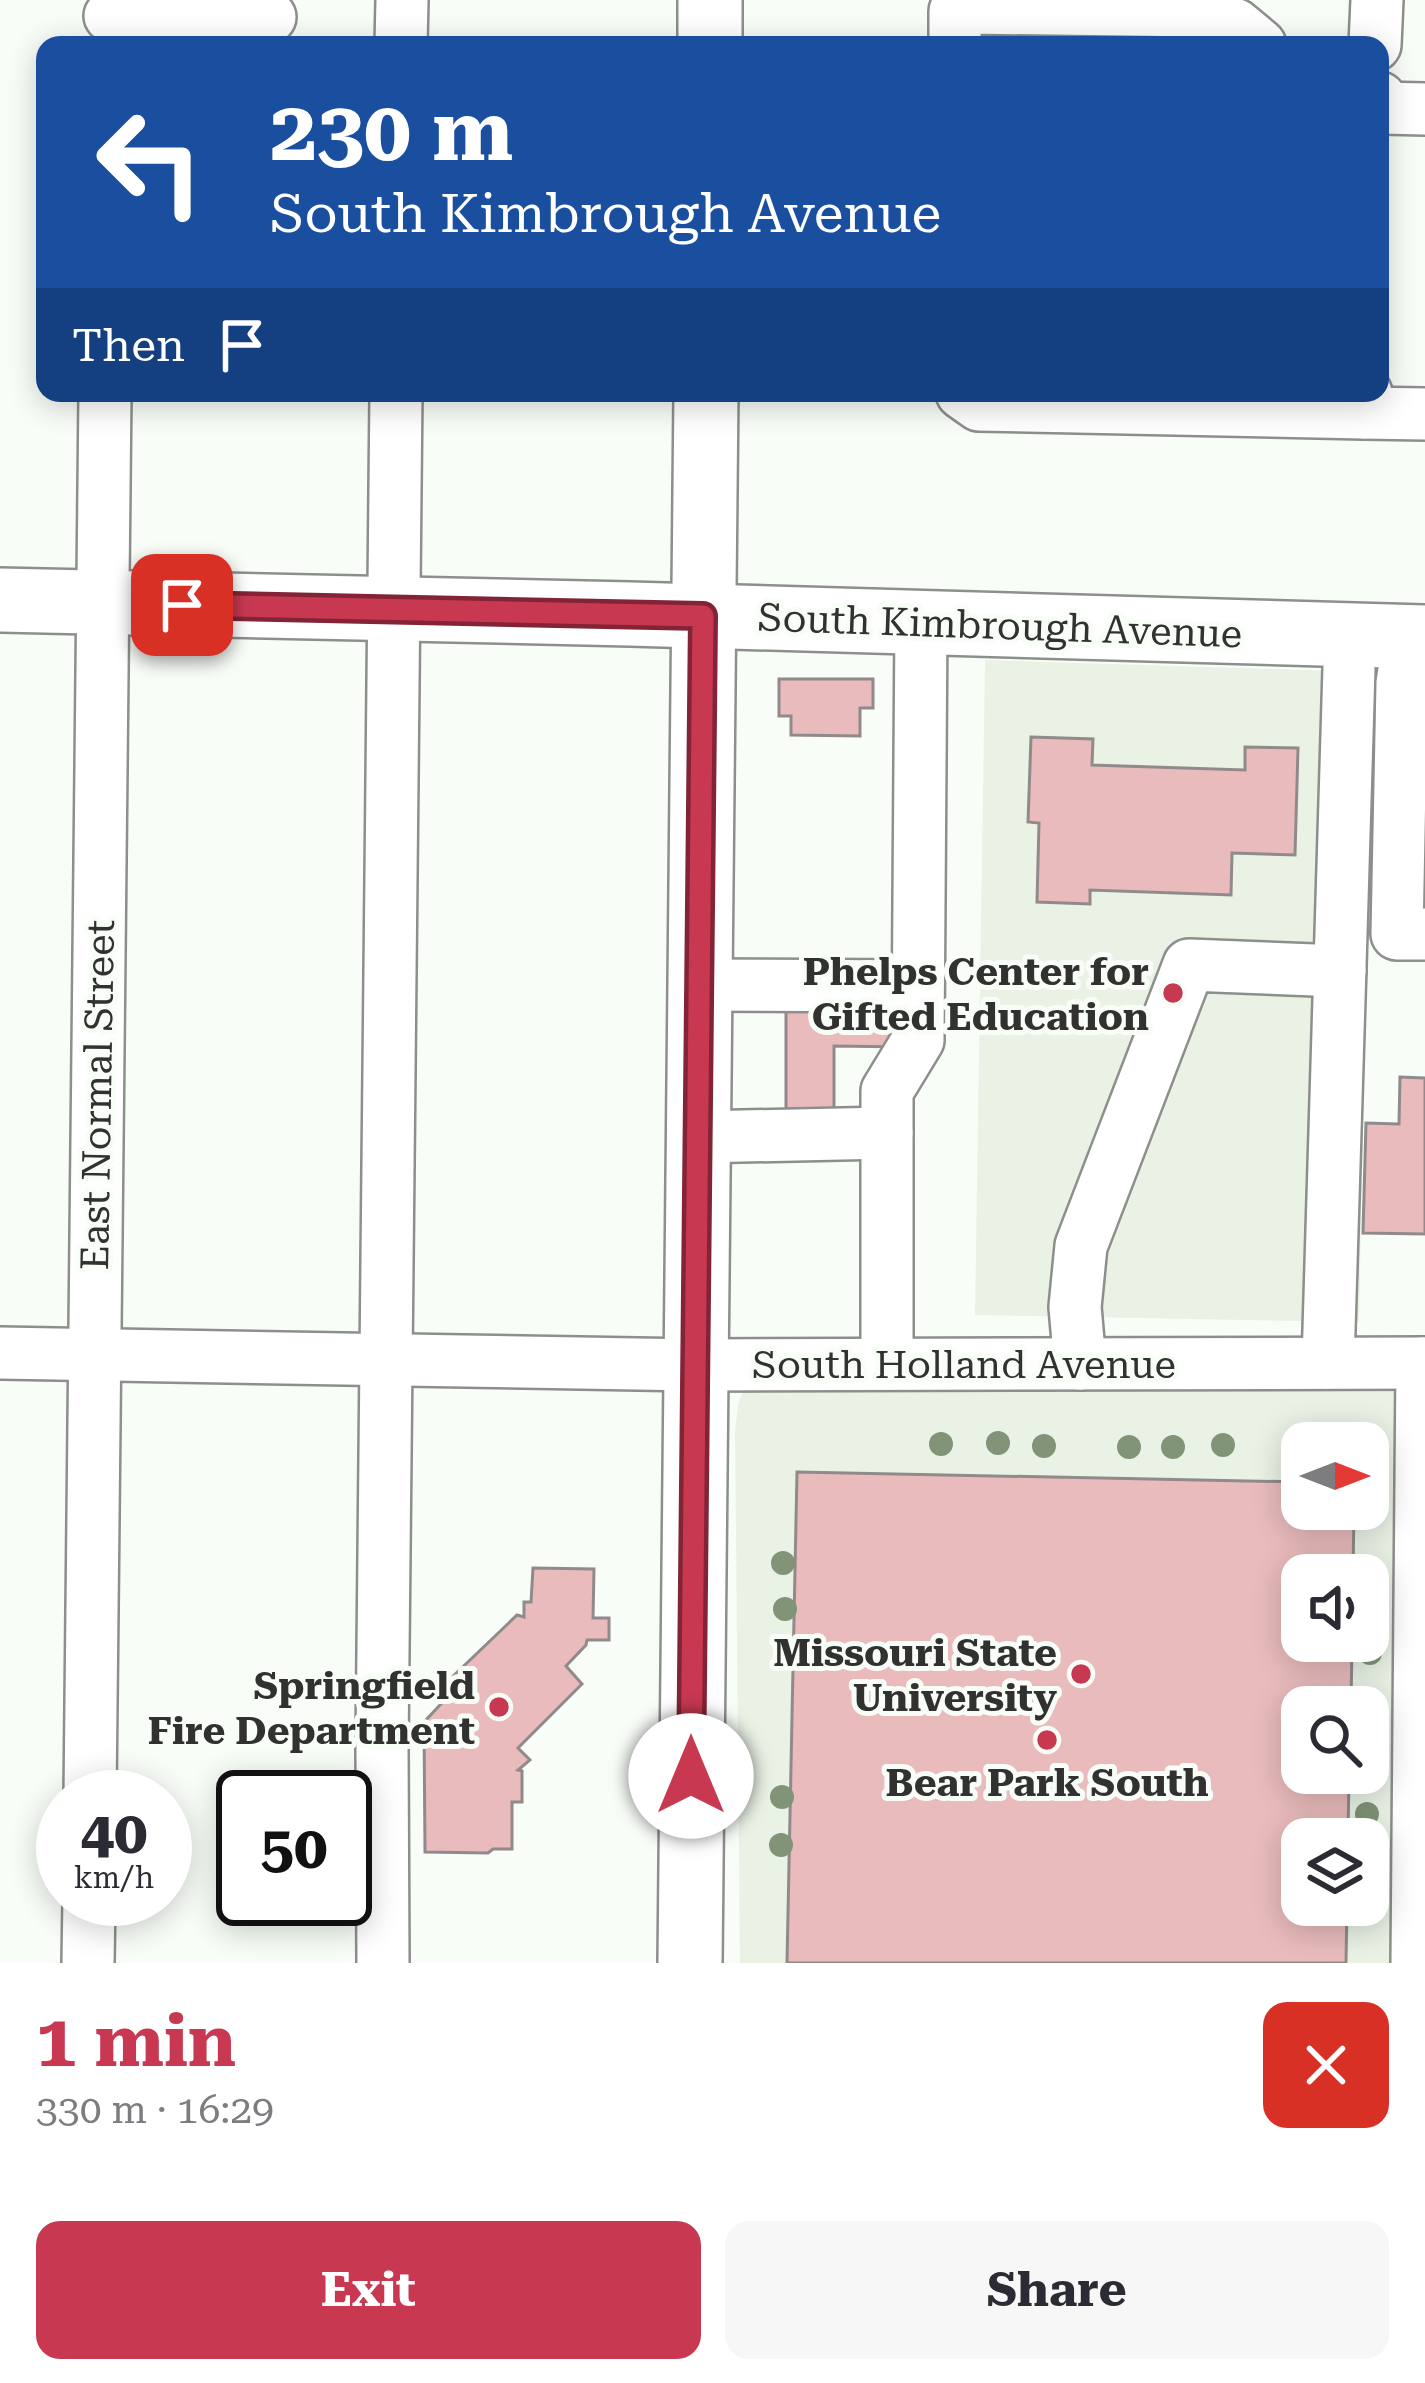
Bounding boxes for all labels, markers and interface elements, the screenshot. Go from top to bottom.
text: 230 m [270,82,513,180]
icon: left [72,84,228,240]
text: South Kimbrough Avenue [270,182,941,245]
icon: arrive [209,312,275,378]
text: Then [72,319,185,372]
pin [131,554,233,656]
icon: arrive [149,572,215,638]
street label: South Kimbrough Avenue [757,595,1243,657]
street label: East Normal Street [72,919,124,1271]
place label: Phelps Center for Gifted Education [803,949,1149,1040]
marker: Phelps Center for Gifted Education [1160,980,1186,1006]
street label: South Holland Avenue [752,1342,1176,1388]
north arrow [1281,1422,1389,1530]
map controls [1281,1422,1389,1926]
button: sound [1281,1554,1389,1662]
place label: Missouri State University [773,1630,1057,1721]
marker: Missouri State University [1068,1661,1094,1687]
place label: Springfield Fire Department [148,1663,475,1754]
button: search [1281,1686,1389,1794]
marker: Springfield Fire Department [486,1694,512,1720]
position arrow [628,1713,754,1839]
marker: Bear Park South [1034,1727,1060,1753]
place label: Bear Park South [885,1760,1209,1806]
speed limit sign: 50 [216,1770,372,1926]
text: 40 [80,1797,148,1868]
button: layers [1281,1818,1389,1926]
text: km/h [74,1860,154,1895]
text: 1 min [36,1999,236,2084]
button: close [1263,2002,1389,2128]
text: 330 m · 16:29 [36,2087,274,2133]
button: Exit [36,2221,701,2359]
button: Share [725,2221,1389,2359]

